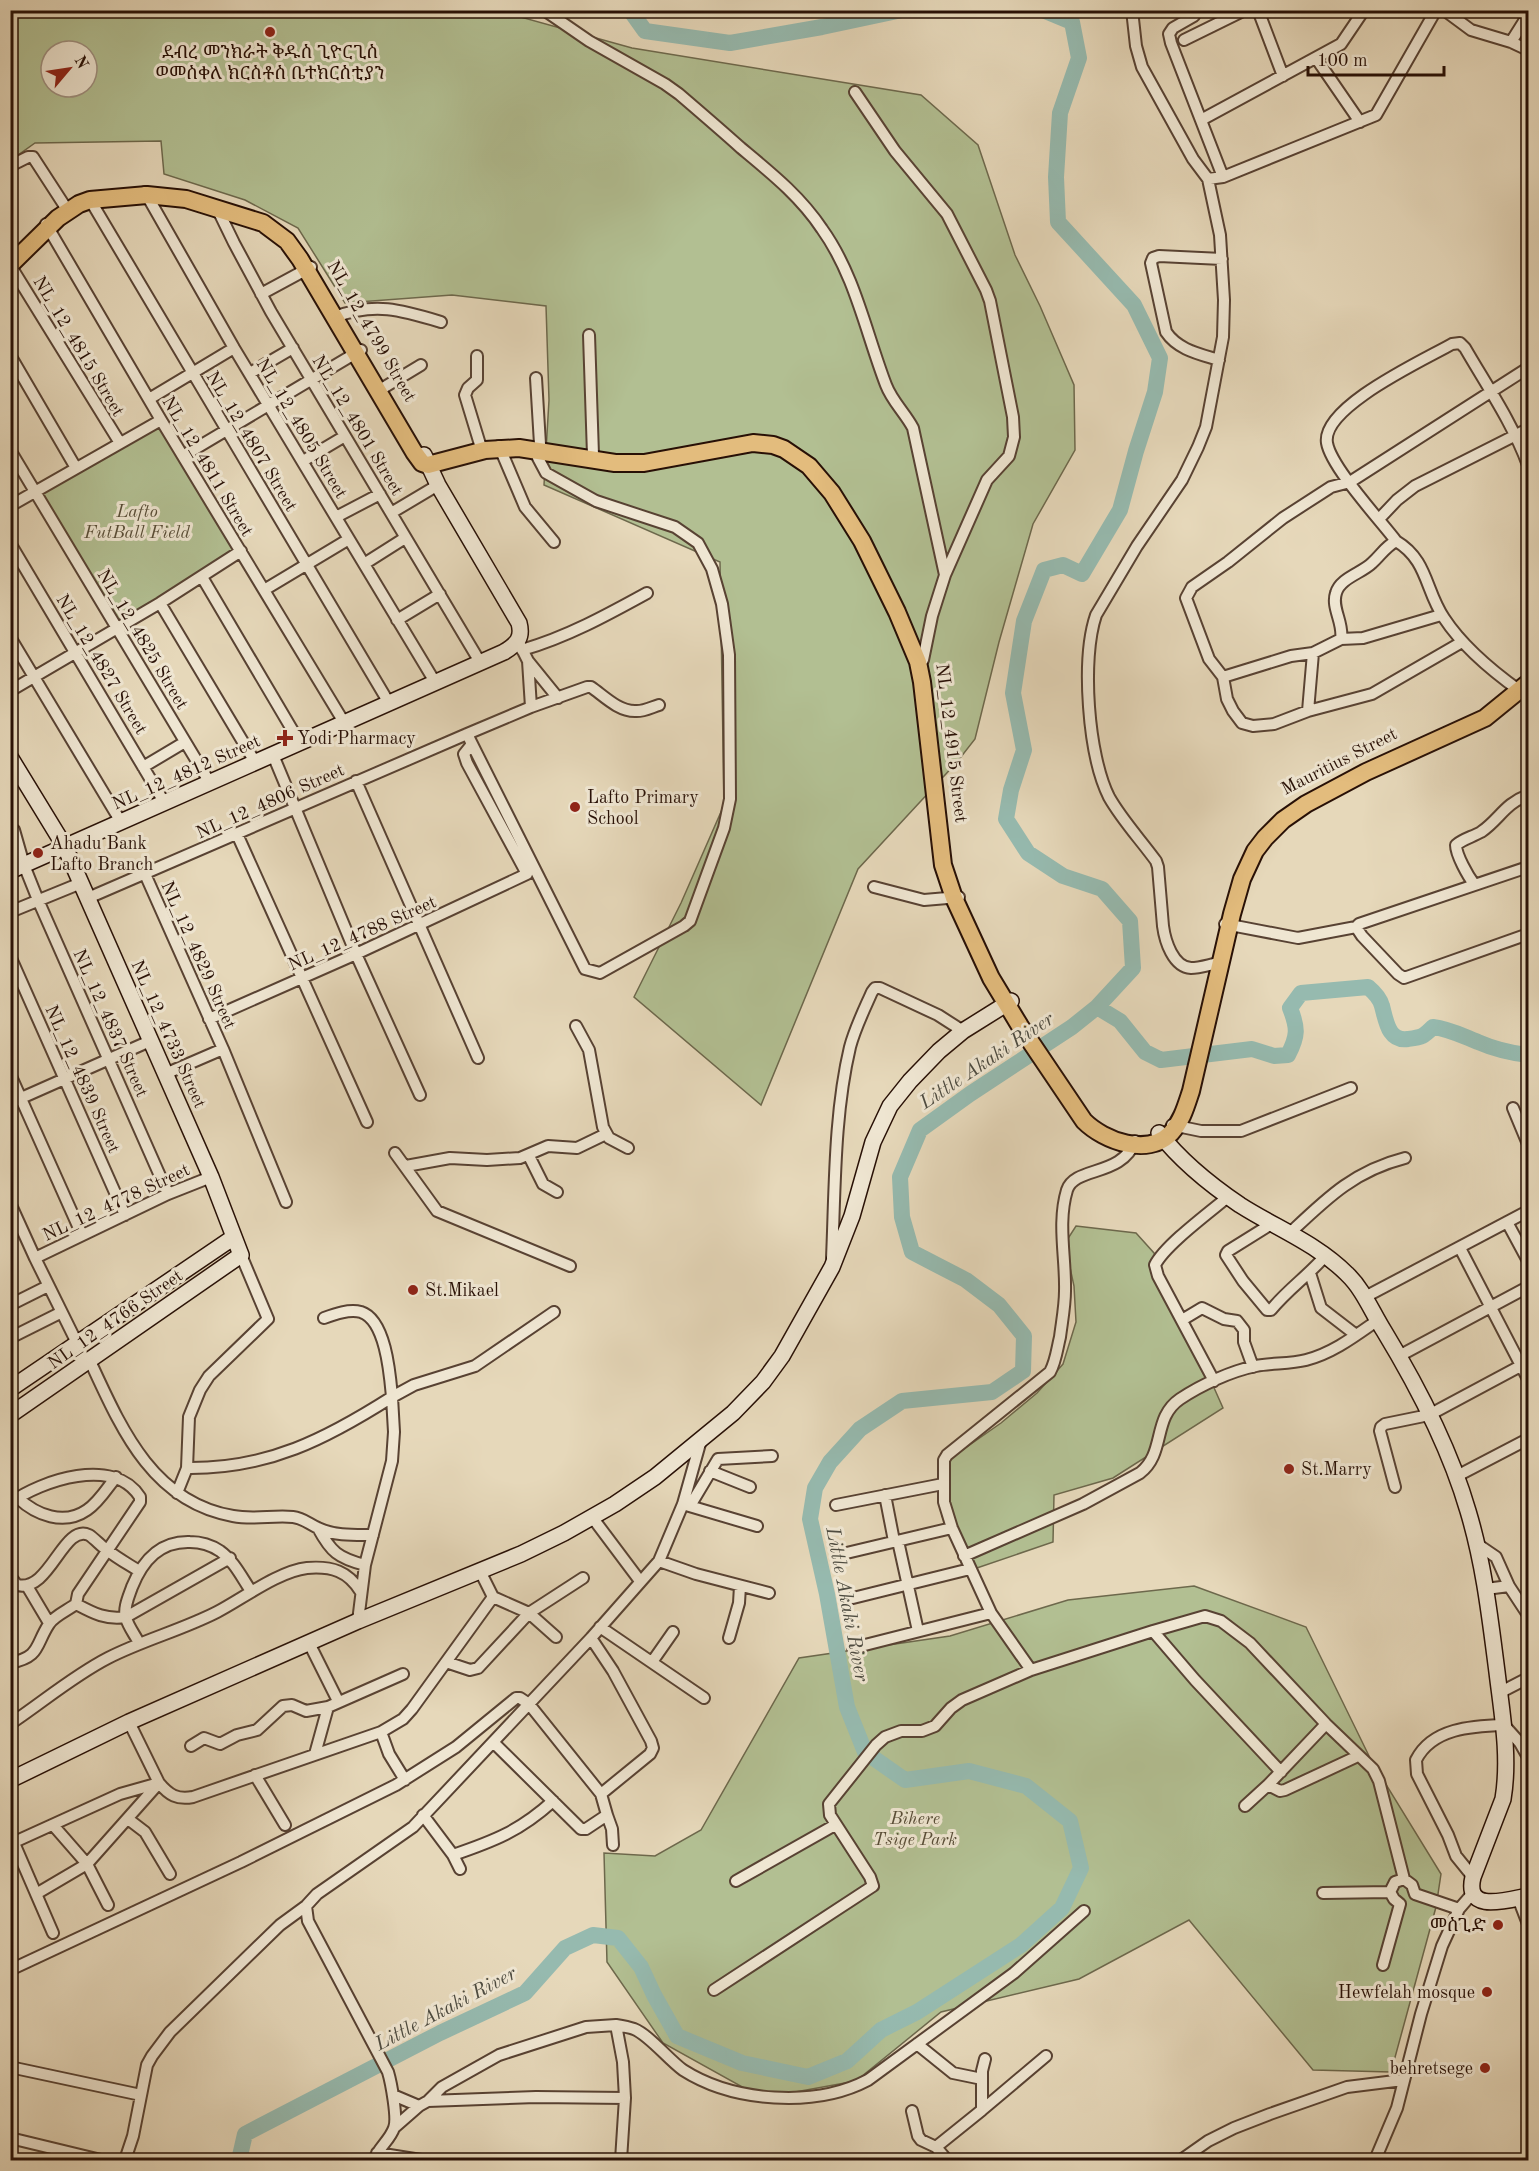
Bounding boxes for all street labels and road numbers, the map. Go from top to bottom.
street label: NL_12_4799 Street [323,258,419,405]
street label: NL_12_4815 Street [29,273,127,420]
street label: NL_12_4801 Street [308,352,406,499]
street label: NL_12_4805 Street [252,355,350,502]
street label: NL_12_4807 Street [202,368,300,515]
street label: NL_12_4811 Street [158,393,256,540]
street label: NL_12_4825 Street [93,566,191,713]
street label: NL_12_4827 Street [52,591,150,738]
street label: NL_12_4915 Street [932,663,970,824]
street label: Mauritius Street [1279,725,1400,799]
street label: NL_12_4812 Street [110,732,263,814]
street label: NL_12_4806 Street [194,761,347,843]
street label: NL_12_4829 Street [157,879,239,1032]
street label: NL_12_4788 Street [286,893,439,975]
street label: NL_12_4837 Street [69,947,151,1100]
street label: NL_12_4733 Street [127,958,209,1111]
street label: NL_12_4839 Street [41,1003,123,1156]
street label: NL_12_4778 Street [40,1161,193,1245]
street label: NL_12_4766 Street [45,1267,186,1373]

